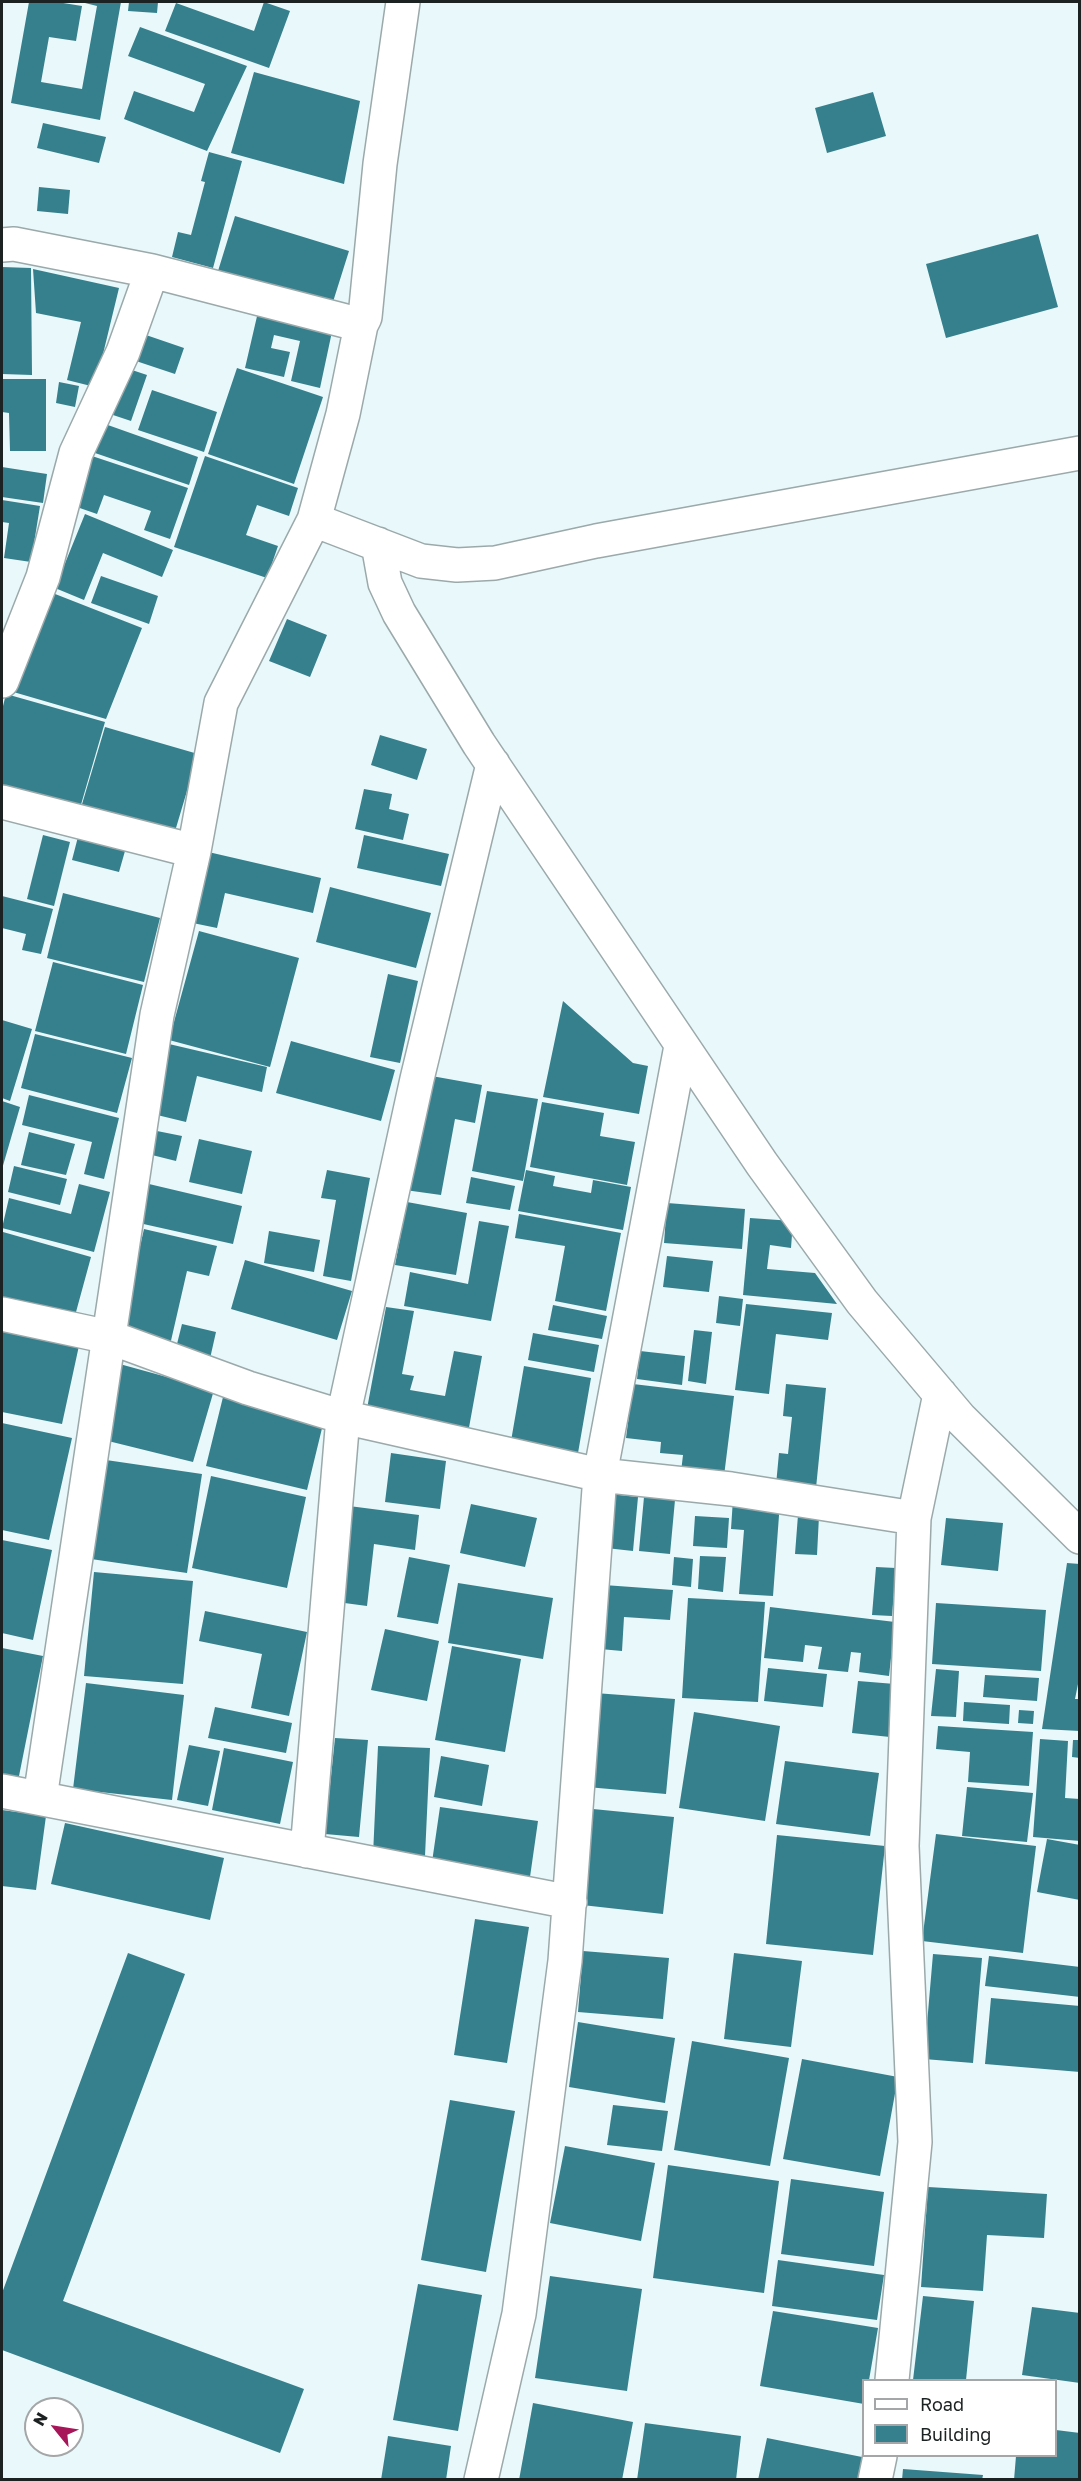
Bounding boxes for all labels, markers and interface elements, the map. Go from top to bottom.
legend [862,2379,1057,2457]
text: Road [920,2393,964,2415]
north arrow [24,2397,84,2457]
text: N [28,2409,52,2429]
text: Building [920,2423,991,2445]

